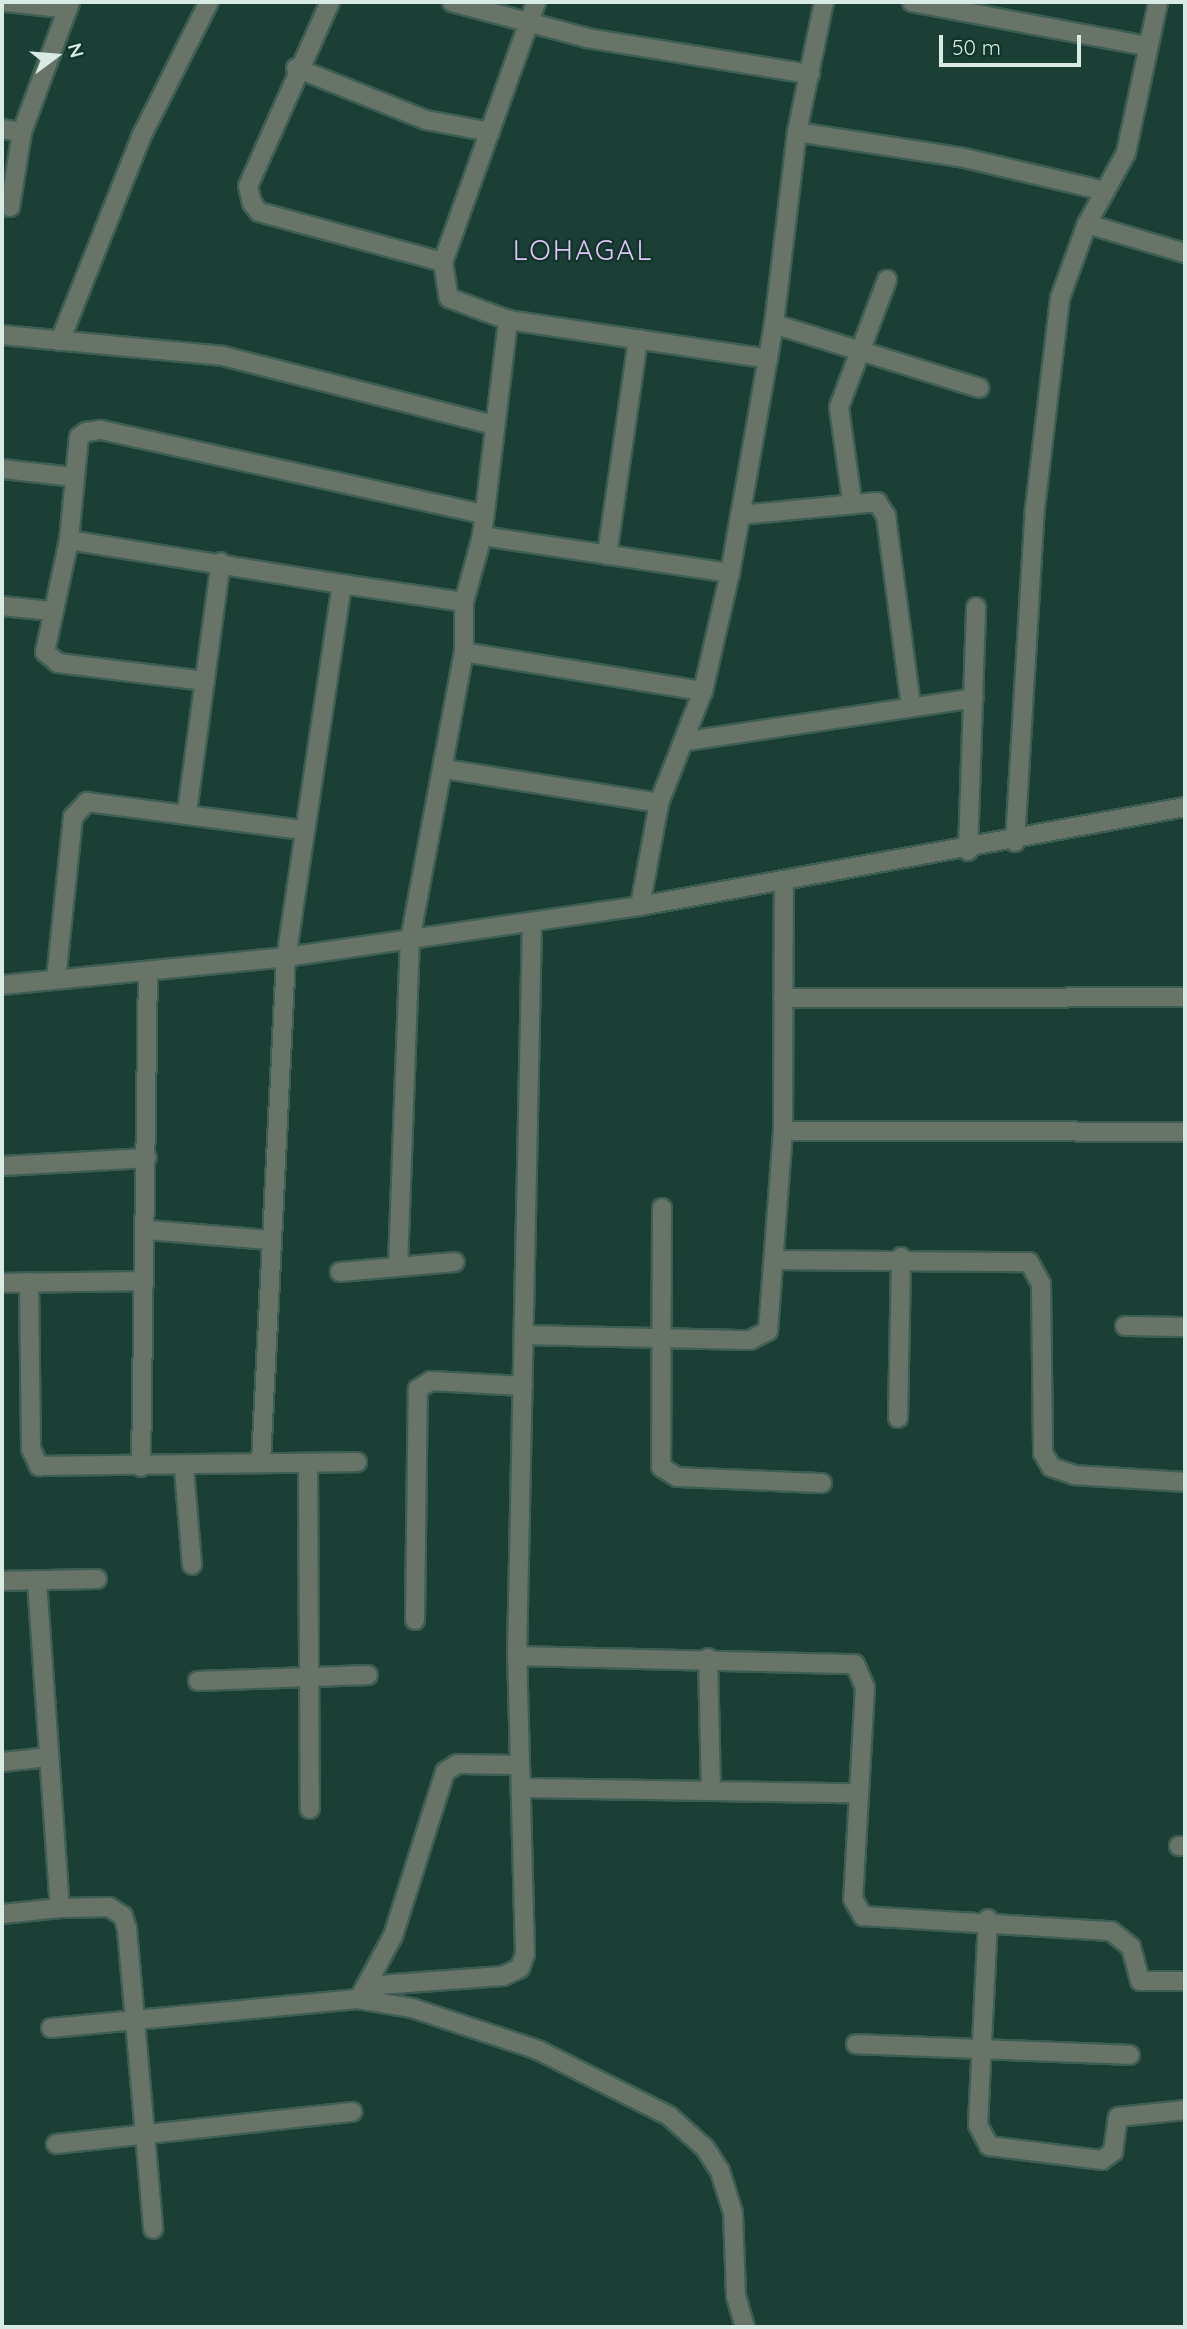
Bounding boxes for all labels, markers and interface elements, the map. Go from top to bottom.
north arrow [21,21,91,91]
scale bar [942,21,1084,65]
text: 50 m [952,34,1001,60]
text: N [63,40,90,60]
district label: LOHAGAL [514,233,652,267]

